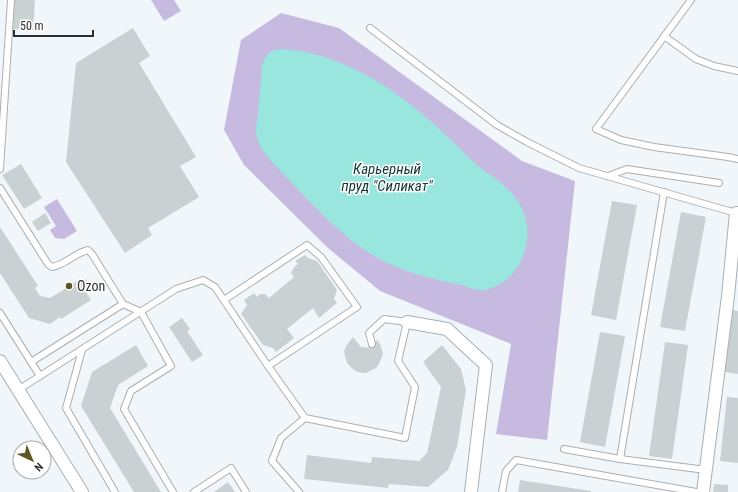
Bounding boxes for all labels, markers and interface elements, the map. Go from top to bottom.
scale bar [14,12,93,38]
text: 50 m [20,19,44,33]
water label: Карьерный пруд "Силикат" [341,160,433,195]
place label: Ozon [77,278,105,294]
marker: Ozon [64,281,74,291]
north arrow [12,440,52,480]
text: N [31,460,46,474]

